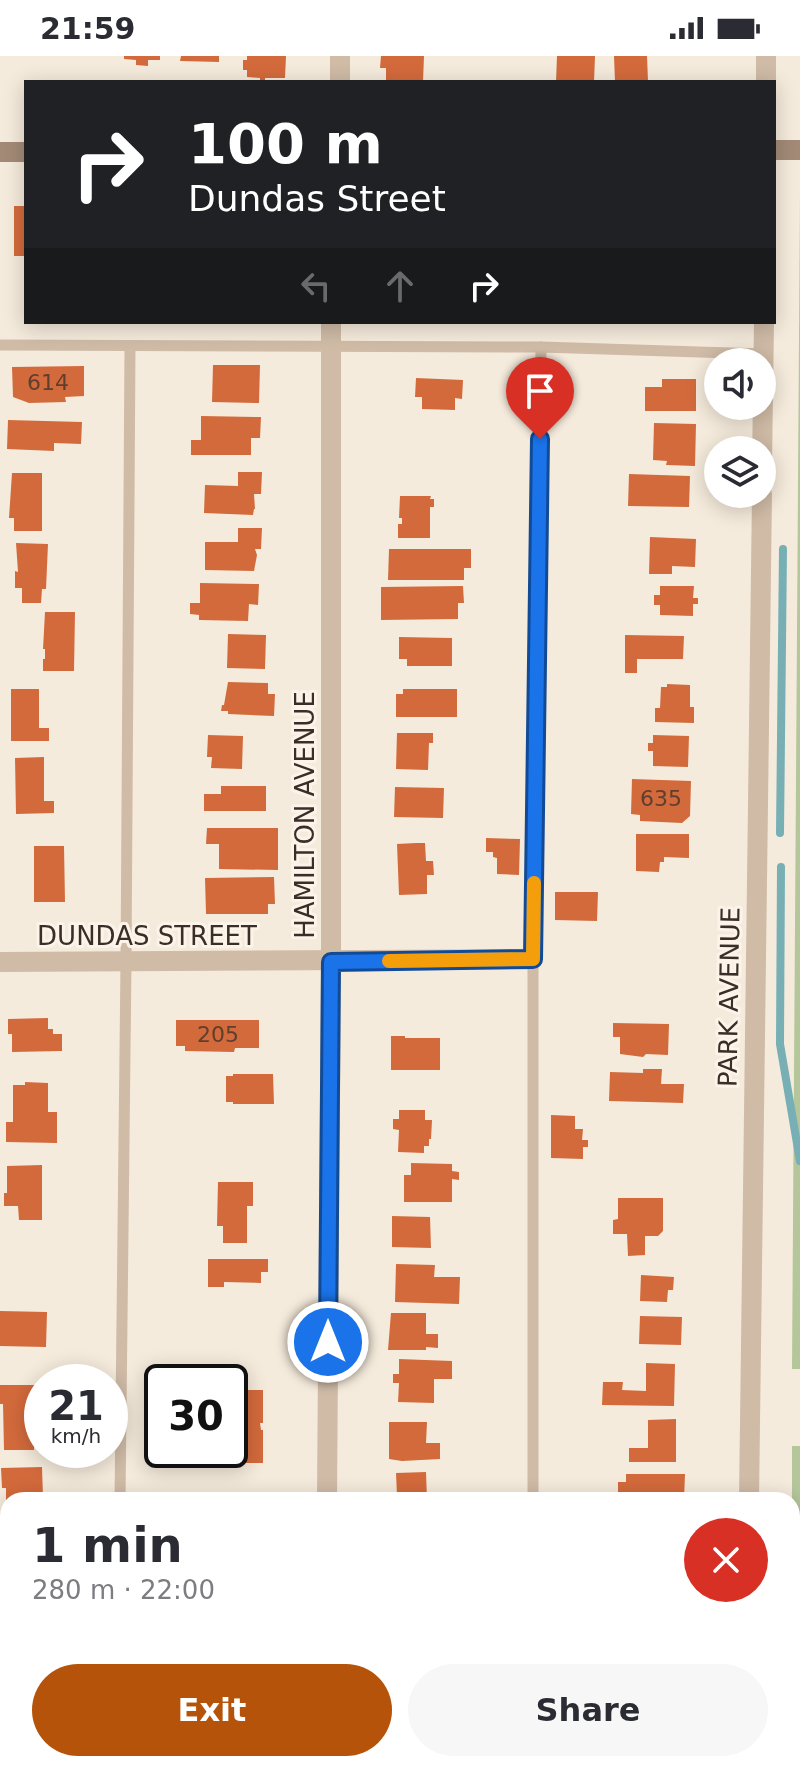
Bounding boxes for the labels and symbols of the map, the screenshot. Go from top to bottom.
pin [506,357,574,439]
house number: 614 [27,370,69,395]
street label: HAMILTON AVENUE [290,691,320,939]
house number: 635 [640,786,682,811]
street label: PARK AVENUE [712,907,746,1087]
street label: DUNDAS STREET [37,921,257,951]
house number: 205 [197,1022,239,1047]
position arrow [286,1300,370,1384]
speed limit sign: 30 [144,1364,248,1468]

